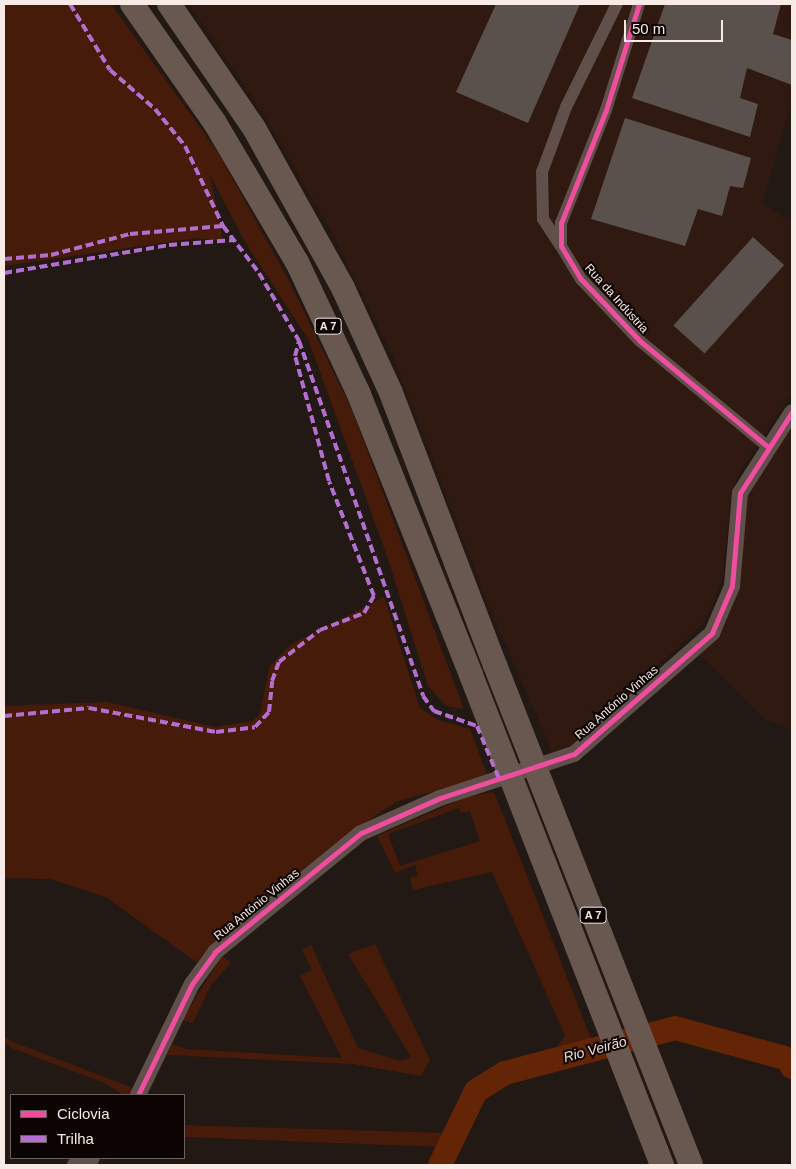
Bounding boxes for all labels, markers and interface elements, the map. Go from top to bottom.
scale bar [626,10,725,42]
text: 50 m [632,20,665,37]
street label: Rua da Indústria [581,261,651,337]
road number: A 7 [314,318,342,334]
street label: Rua António Vinhas [572,663,662,743]
street label: Rua António Vinhas [211,866,303,944]
road number: A 7 [579,906,607,924]
water label: Rio Veirão [562,1032,628,1066]
legend [10,1094,185,1159]
text: Ciclovia [57,1105,110,1122]
text: Trilha [57,1130,94,1147]

